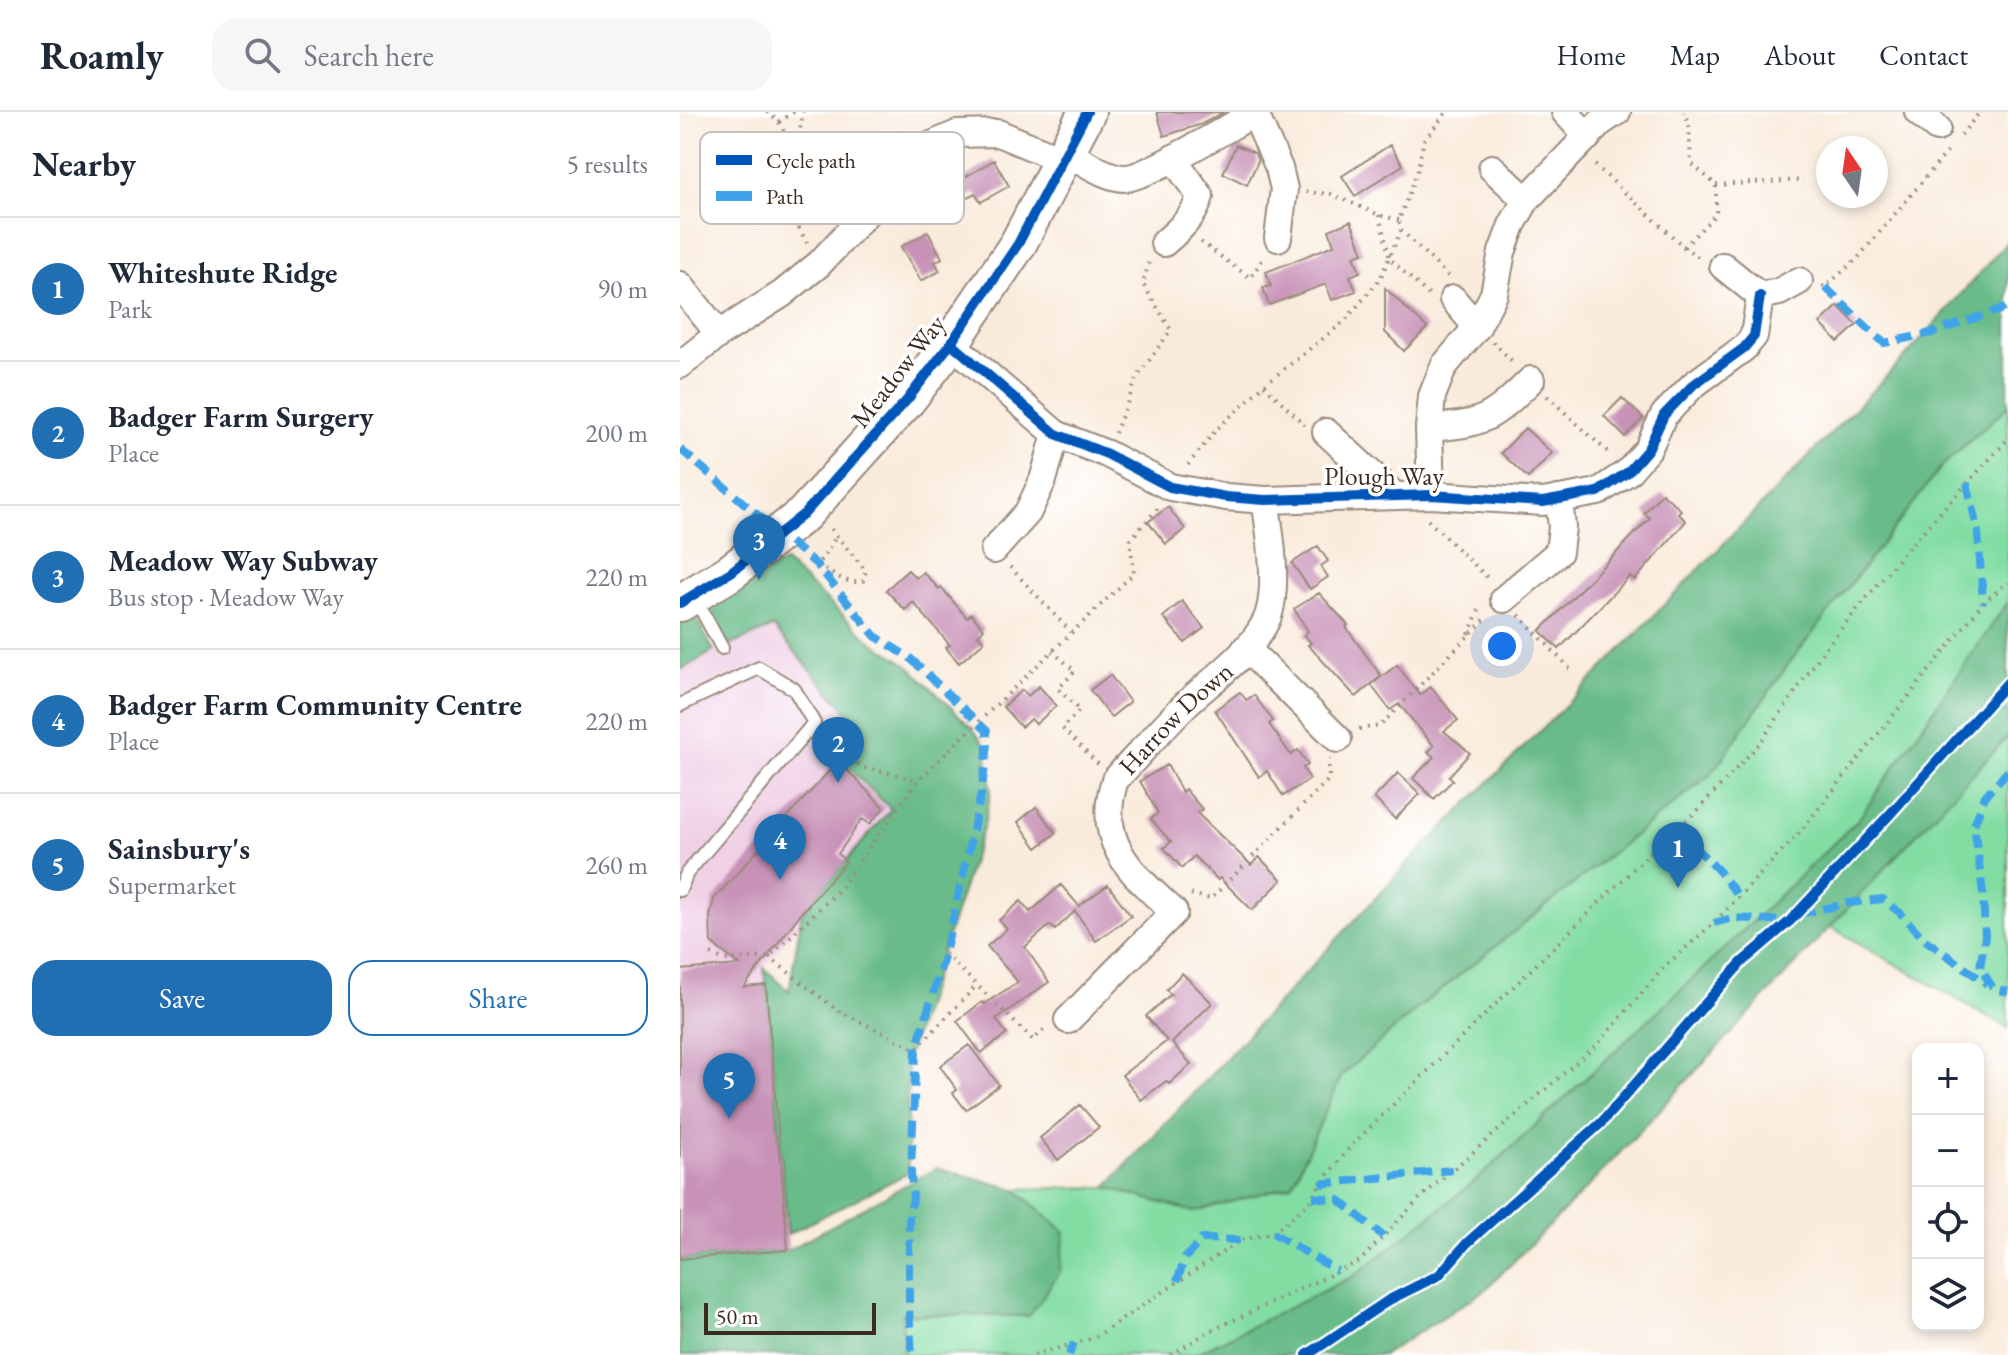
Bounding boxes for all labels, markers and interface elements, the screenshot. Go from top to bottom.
search box [212,19,772,91]
text: Roamly [40,31,164,80]
icon: search [240,33,284,77]
text: Search here [304,36,434,75]
text: Home [1556,37,1626,73]
text: Map [1670,37,1720,73]
text: About [1764,37,1835,73]
text: Contact [1879,37,1968,73]
legend [700,132,964,224]
north arrow [1816,136,1888,208]
text: Nearby [32,142,136,186]
text: Cycle path [766,146,856,175]
text: 5 results [567,147,648,181]
text: Path [766,182,804,211]
text: Whiteshute Ridge [108,253,337,292]
text: 1 [51,272,65,306]
text: 90 m [598,272,648,306]
text: Park [108,292,152,326]
street label: Meadow Way [843,307,953,435]
text: Badger Farm Surgery [108,397,374,436]
text: 2 [51,416,65,450]
text: 200 m [585,416,648,450]
text: Place [108,436,159,470]
street label: Plough Way [1324,459,1444,493]
pin: 3 [733,514,785,580]
text: Meadow Way Subway [108,541,378,580]
text: 3 [51,560,65,594]
text: 220 m [585,560,648,594]
text: Bus stop · Meadow Way [108,580,344,614]
your location [1482,626,1522,666]
street label: Harrow Down [1111,654,1240,782]
text: Badger Farm Community Centre [108,685,522,724]
text: 4 [51,704,65,738]
text: 220 m [585,704,648,738]
pin: 2 [812,717,864,783]
text: Place [108,724,159,758]
pin: 4 [754,814,806,880]
pin: 1 [1652,822,1704,888]
text: Sainsbury's [108,829,250,868]
text: 5 [51,848,65,882]
text: 260 m [585,848,648,882]
text: Supermarket [108,868,236,902]
button: Save [32,960,332,1036]
button: Share [348,960,648,1036]
map controls [1912,1043,1984,1331]
button: + [1912,1043,1984,1115]
pin: 5 [703,1053,755,1119]
button: − [1912,1115,1984,1187]
button: locate [1912,1187,1984,1259]
button: layers [1912,1259,1984,1331]
scale bar [704,1299,876,1335]
text: 50 m [716,1302,759,1331]

